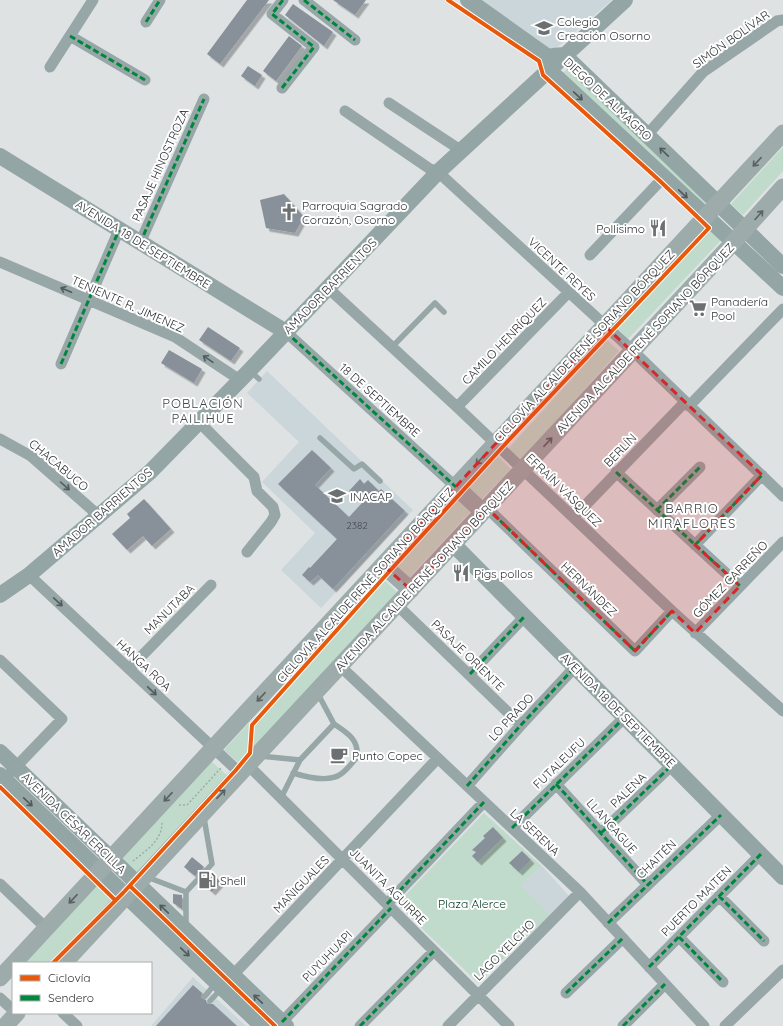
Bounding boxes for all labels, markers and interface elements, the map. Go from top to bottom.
street label: SIMÓN BOLÍVAR [690,7,772,71]
place label: Colegio Creación Osorno [557,14,650,43]
school or university icon: Colegio Creación Osorno [534,18,554,38]
street label: DIEGO DE ALMAGRO [561,54,655,144]
one-way arrow [573,92,583,101]
street label: PASAJE HINOSTROZA [128,106,192,224]
one-way arrow [659,147,669,157]
one-way arrow [752,157,761,167]
one-way arrow [678,190,688,199]
street label: AVENIDA 18 DE SEPTIEMBRE [73,196,213,292]
place label: Parroquia Sagrado Corazón, Osorno [302,198,408,227]
church icon: Parroquia Sagrado Corazón, Osorno [279,202,299,222]
one-way arrow [754,209,763,220]
restaurant icon: Pollisimo [648,218,668,238]
place label: Pollisimo [596,221,645,236]
street label: VICENTE REYES [525,234,599,304]
street label: AMADOR BARRIENTOS [280,235,380,337]
street label: AVENIDA ALCALDE RENÉ SORIANO BÓRQUEZ [553,240,737,436]
street label: CICLOVÍA ALCALDE RENÉ SORIANO BÓRQUEZ [491,246,678,445]
street label: TENIENTE R. JIMENEZ [69,272,187,336]
one-way arrow [60,286,72,293]
street label: CAMILO HENRÍQUEZ [459,294,549,388]
place label: Panadería Pool [711,294,768,323]
supermarket icon: Panadería Pool [688,298,708,318]
one-way arrow [202,355,213,363]
street label: 18 DE SEPTIEMBRE [337,360,424,440]
district label: POBLACIÓN PAILIHUE [162,395,244,426]
street label: BERLÍN [600,430,640,470]
street label: CHACABUCO [26,436,92,494]
one-way arrow [543,437,553,447]
street label: EFRAÍN VÁSQUEZ [523,450,605,530]
one-way arrow [476,455,485,465]
street label: AMADOR BARRIENTOS [49,464,155,560]
street label: AVENIDA ALCALDE RENÉ SORIANO BÓRQUEZ [332,478,516,674]
one-way arrow [60,481,70,491]
street label: CICLOVÍA ALCALDE RENÉ SORIANO BÓRQUEZ [273,484,457,686]
school or university icon: INACAP [327,486,347,506]
place label: INACAP [350,489,392,504]
district label: BARRIO MIRAFLORES [648,500,736,531]
house number: 2382 [346,519,368,532]
street label: GÓMEZ CARREÑO [689,537,771,621]
street label: HERNÁNDEZ [558,559,620,620]
restaurant icon: Pigs pollos [451,563,471,583]
place label: Pigs pollos [474,566,533,581]
street label: MANUTABA [141,581,197,637]
one-way arrow [53,597,63,606]
street label: PASAJE ORIENTE [428,616,508,694]
street label: HANGA ROA [114,636,175,694]
street label: AVENIDA 18 DE SEPTIEMBRE [558,650,679,771]
one-way arrow [147,686,157,696]
street label: LO PRADO [485,690,537,744]
one-way arrow [257,691,266,701]
street label: FUTALEUFU [530,734,588,792]
cafe icon: Punto Copec [329,745,349,765]
place label: Punto Copec [352,748,423,763]
street label: AVENIDA CÉSAR ERCILLA [19,769,130,877]
street label: PALENA [607,769,649,811]
one-way arrow [216,789,226,799]
one-way arrow [163,792,173,802]
street label: LLANCAGUE [583,796,641,857]
one-way arrow [23,797,33,807]
street label: LA SERENA [507,805,563,859]
street label: CHAITÉN [633,836,679,882]
street label: JUANITA AGUIRRE [346,844,430,928]
street label: MAÑIGUALES [270,852,332,916]
street label: PUERTO MAITEN [658,863,734,939]
fuel station icon: Shell [197,870,217,890]
place label: Shell [220,873,246,888]
one-way arrow [68,894,78,904]
park label: Plaza Alerce [438,896,506,911]
one-way arrow [159,904,169,914]
street label: LAGO YELCHO [470,916,538,984]
street label: PUYUHUAPI [299,927,355,985]
one-way arrow [180,947,190,957]
legend [12,962,152,1014]
text: Ciclovía [48,970,91,985]
text: Sendero [48,990,94,1005]
one-way arrow [253,994,263,1004]

